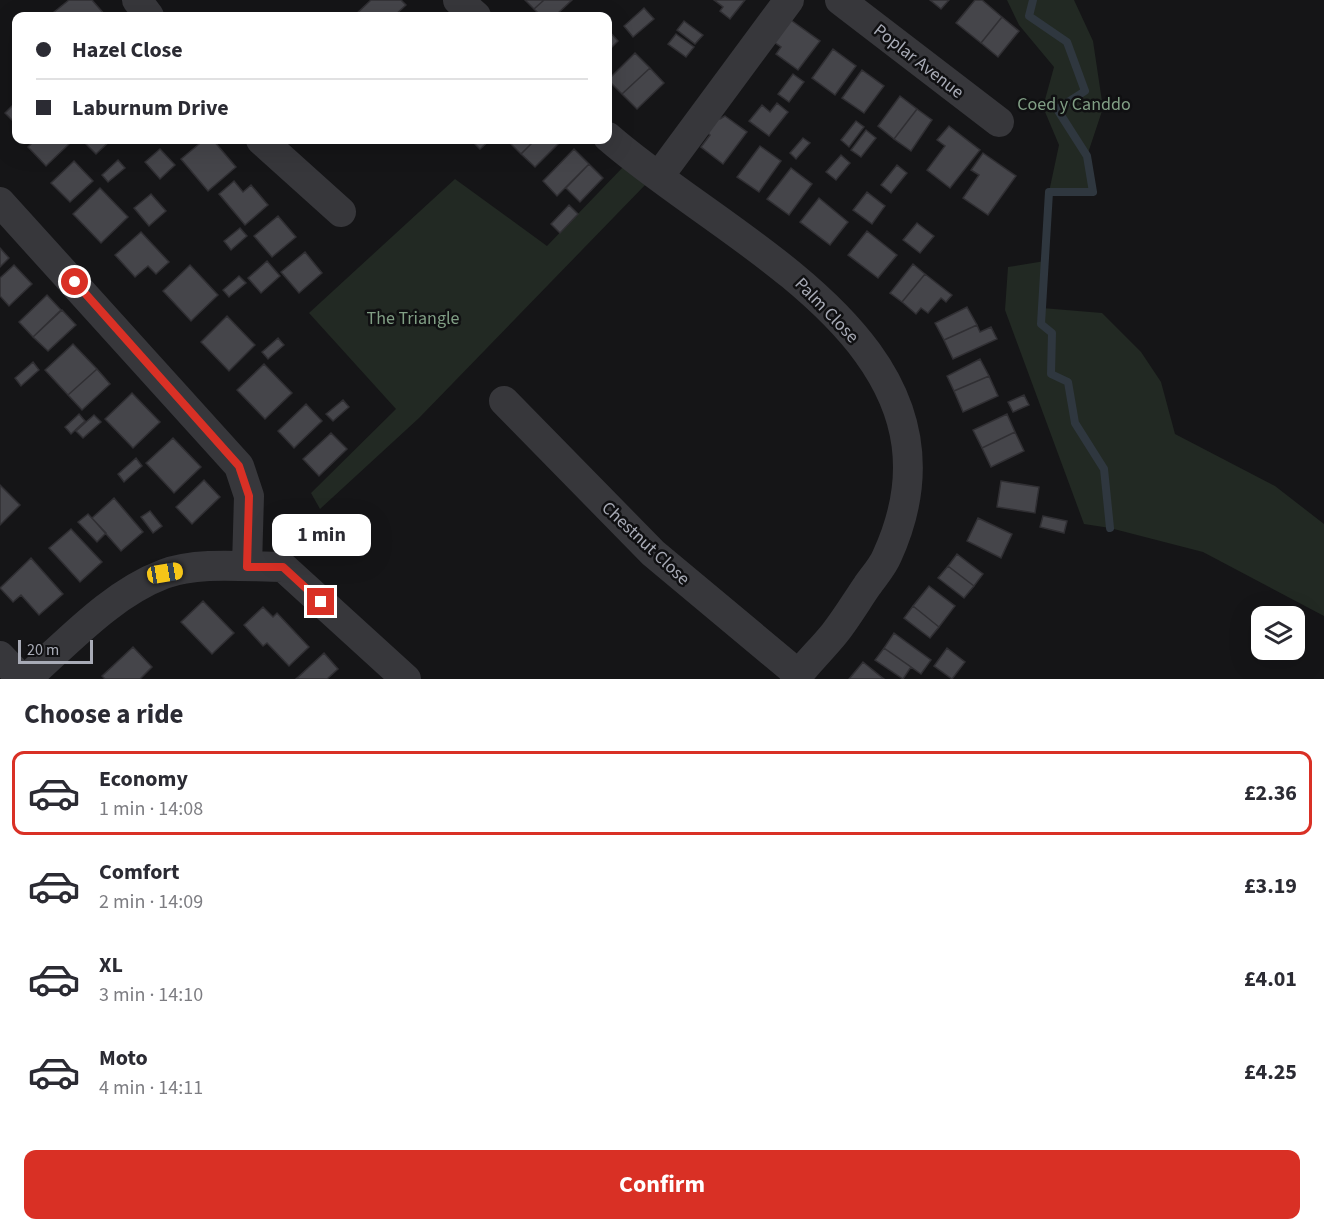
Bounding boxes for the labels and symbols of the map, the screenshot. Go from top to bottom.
street label: Poplar Avenue [868,18,969,105]
park label: Coed y Canddo [1017,92,1131,117]
route start [61,268,88,295]
street label: Palm Close [789,272,864,349]
park label: The Triangle [367,306,460,331]
street label: Chestnut Close [596,496,695,591]
callout: 1 min [272,515,370,557]
car [146,561,184,585]
route end [307,588,334,615]
scale bar [18,637,93,664]

